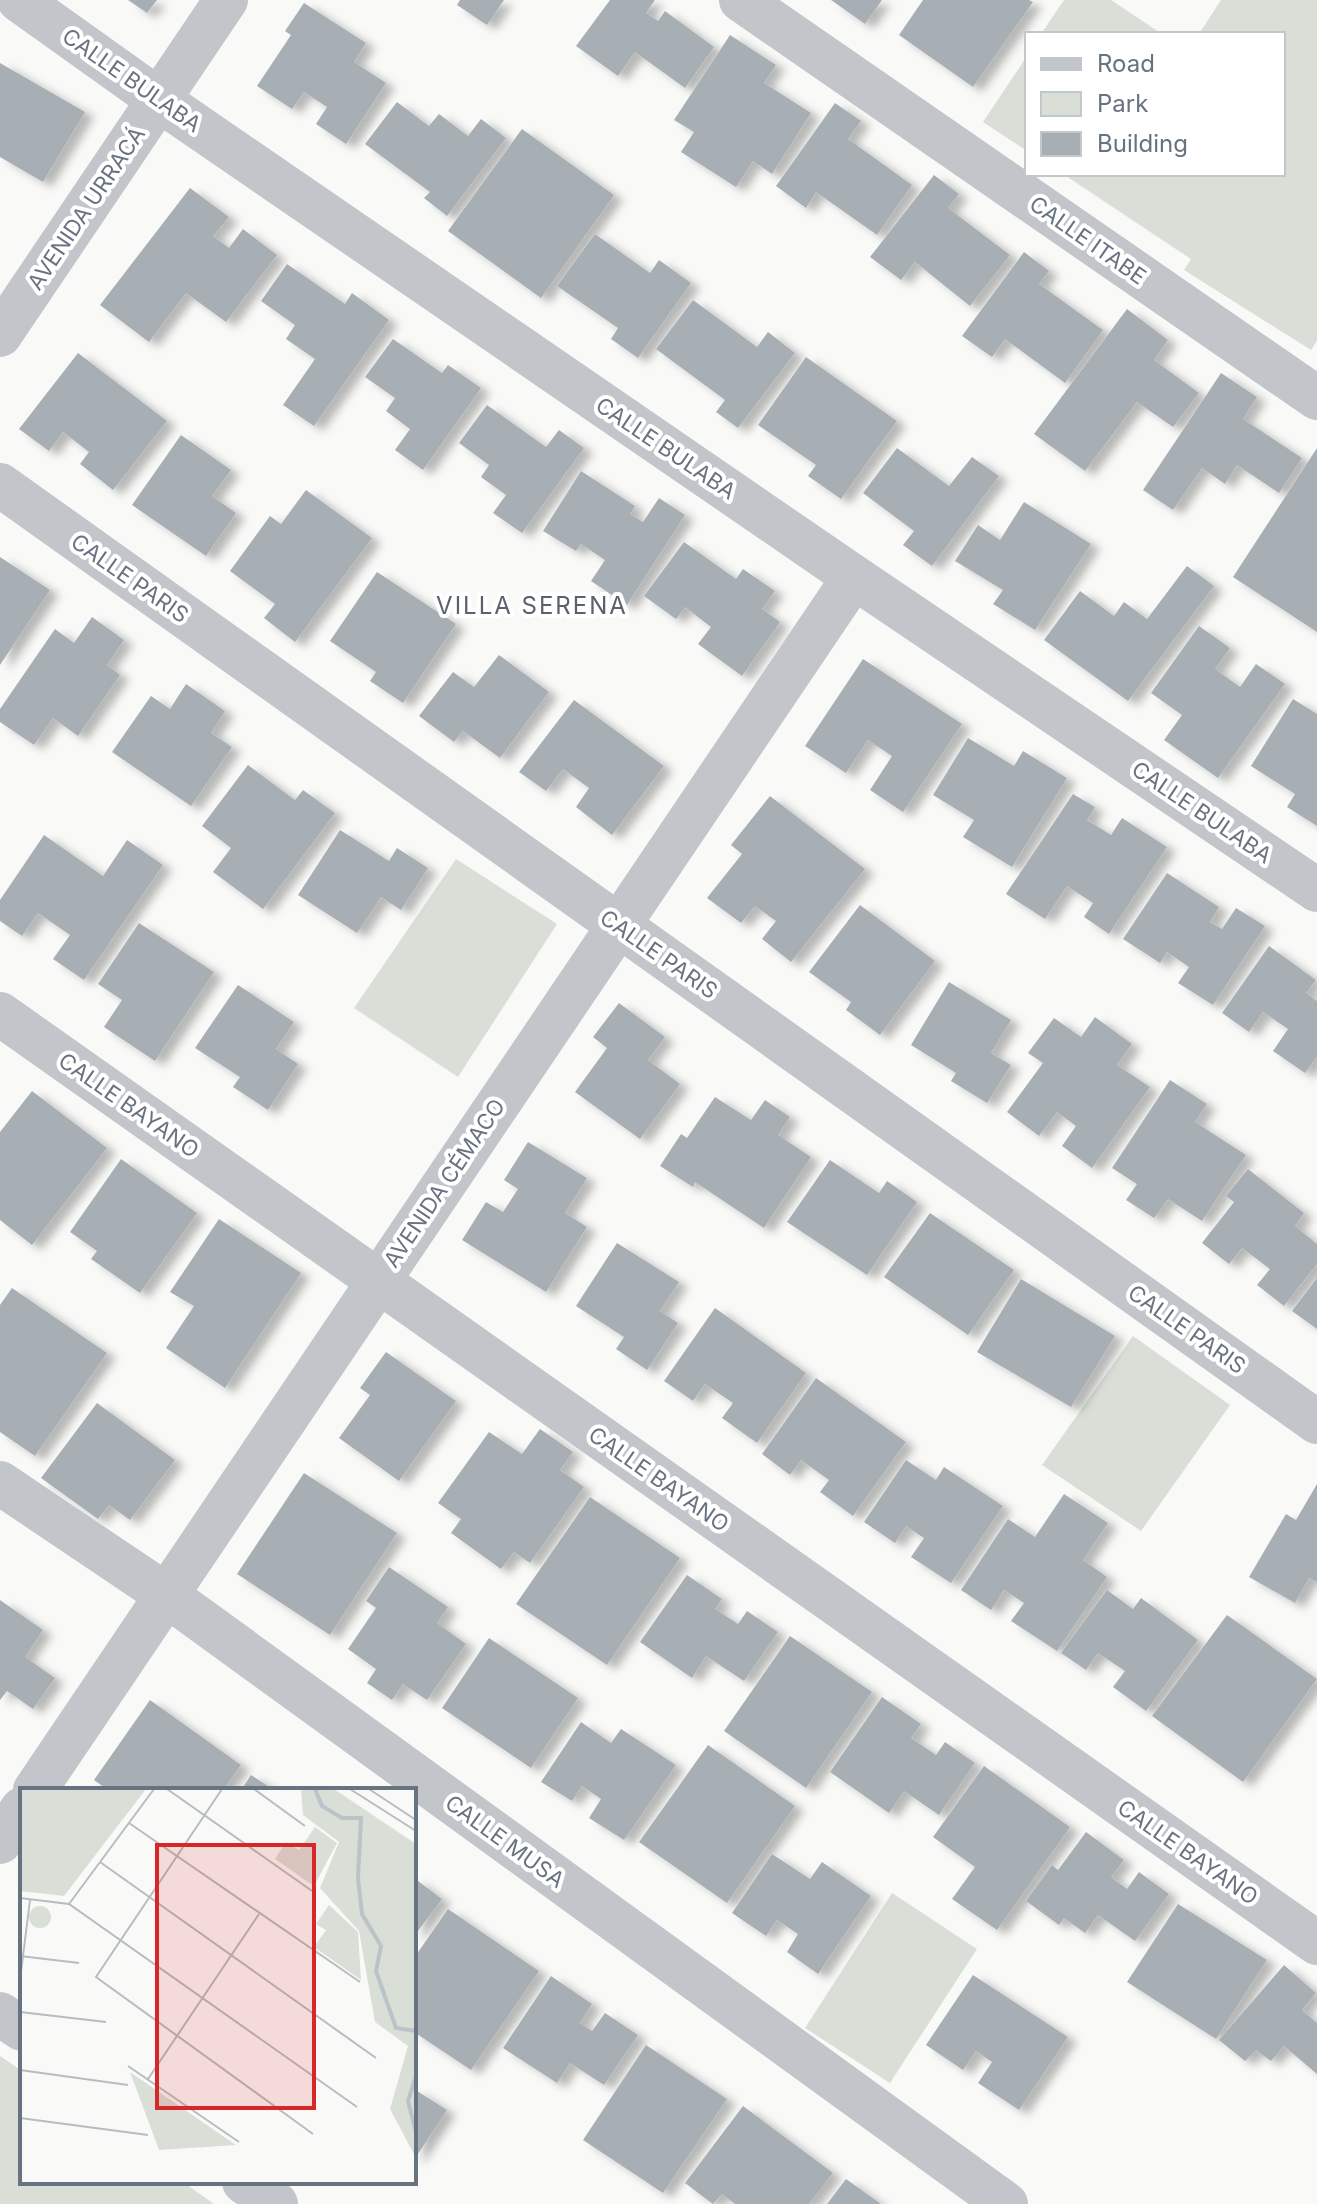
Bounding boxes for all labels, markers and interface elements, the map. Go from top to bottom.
street label: CALLE BULABA [58,23,206,137]
legend [1025,32,1285,176]
text: Road [1097,49,1155,78]
text: Park [1097,89,1148,118]
street label: AVENIDA URRACÁ [22,122,150,294]
text: Building [1097,129,1188,158]
street label: CALLE ITABE [1025,190,1151,290]
street label: CALLE BULABA [591,392,741,504]
street label: CALLE PARIS [66,528,194,628]
district label: VILLA SERENA [436,591,628,620]
street label: CALLE BULABA [1127,756,1277,868]
street label: CALLE PARIS [595,904,723,1004]
street label: CALLE BAYANO [54,1047,204,1163]
street label: AVENIDA CÉMACO [378,1094,510,1272]
street label: CALLE PARIS [1123,1279,1251,1379]
street label: CALLE BAYANO [584,1421,734,1537]
inset map [20,1788,416,2184]
street label: CALLE MUSA [440,1789,570,1893]
street label: CALLE BAYANO [1113,1794,1263,1910]

